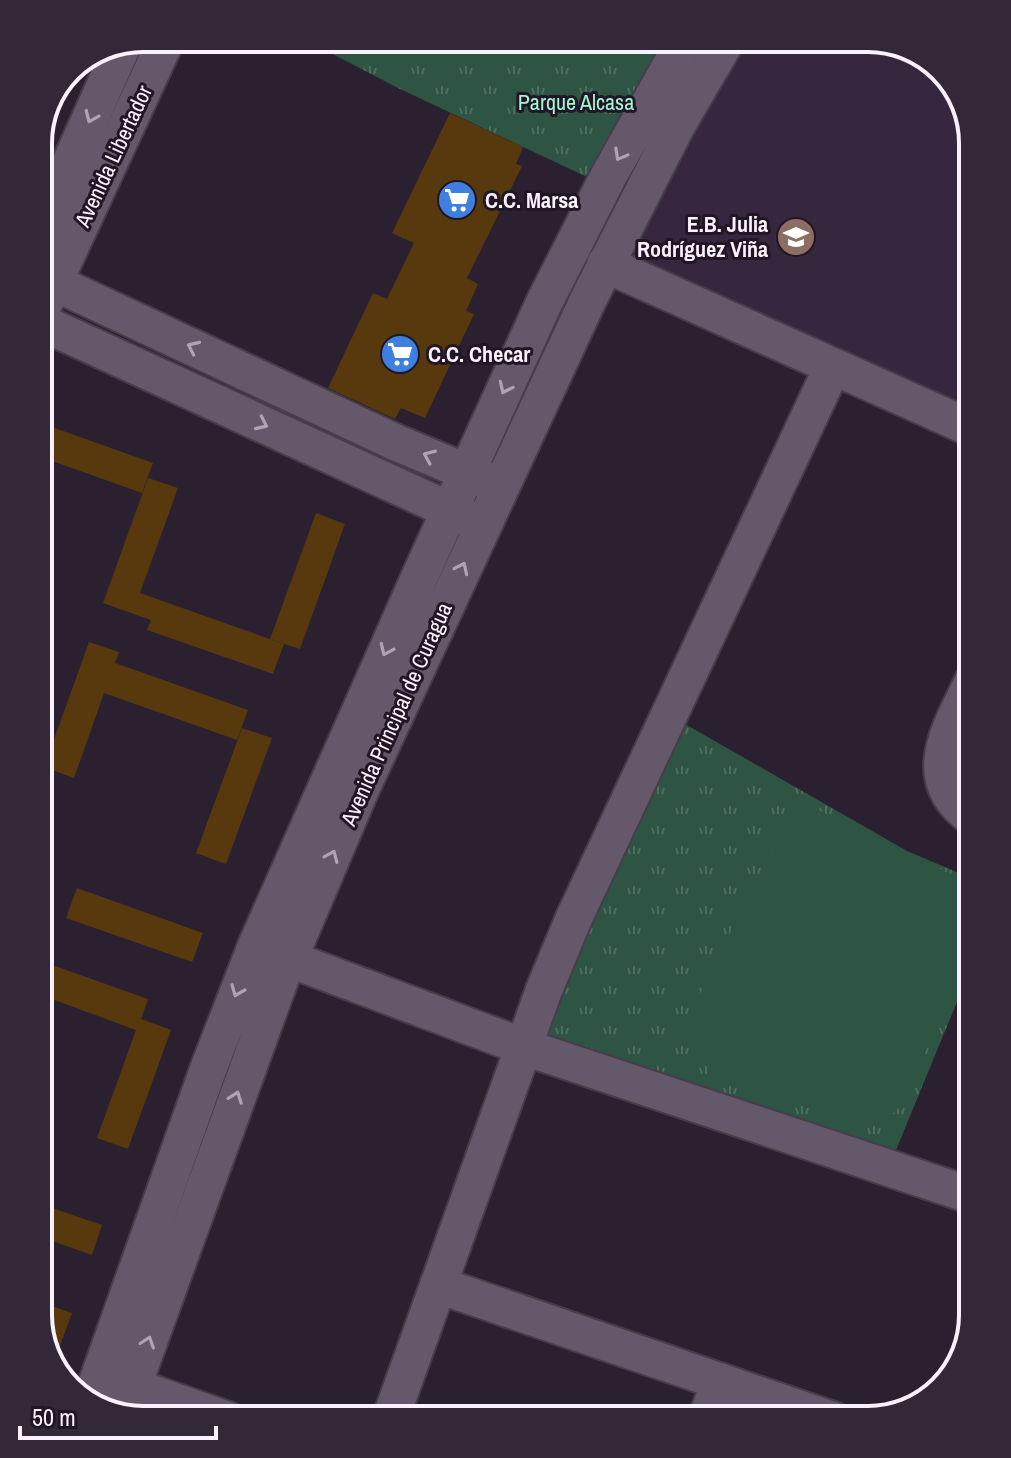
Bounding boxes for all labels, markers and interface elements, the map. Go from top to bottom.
street label: Avenida Libertador [67,80,159,233]
park label: Parque Alcasa [518,87,634,117]
one-way arrow [85,109,101,123]
one-way arrow [614,146,630,161]
supermarket icon: C.C. Marsa [436,179,478,221]
place label: C.C. Marsa [485,185,578,215]
place label: E.B. Julia Rodríguez Viña [637,209,768,264]
school or university icon: E.B. Julia Rodríguez Viña [775,216,817,258]
supermarket icon: C.C. Checar [379,333,421,375]
place label: C.C. Checar [428,339,530,369]
one-way arrow [186,341,201,357]
one-way arrow [499,380,515,394]
one-way arrow [254,414,268,430]
one-way arrow [423,450,437,466]
one-way arrow [453,562,469,576]
street label: Avenida Principal de Curagua [333,598,459,831]
one-way arrow [380,642,396,657]
one-way arrow [322,850,338,864]
one-way arrow [230,983,247,997]
one-way arrow [227,1091,243,1105]
one-way arrow [138,1336,155,1350]
scale bar [20,1390,216,1440]
text: 50 m [32,1401,76,1433]

